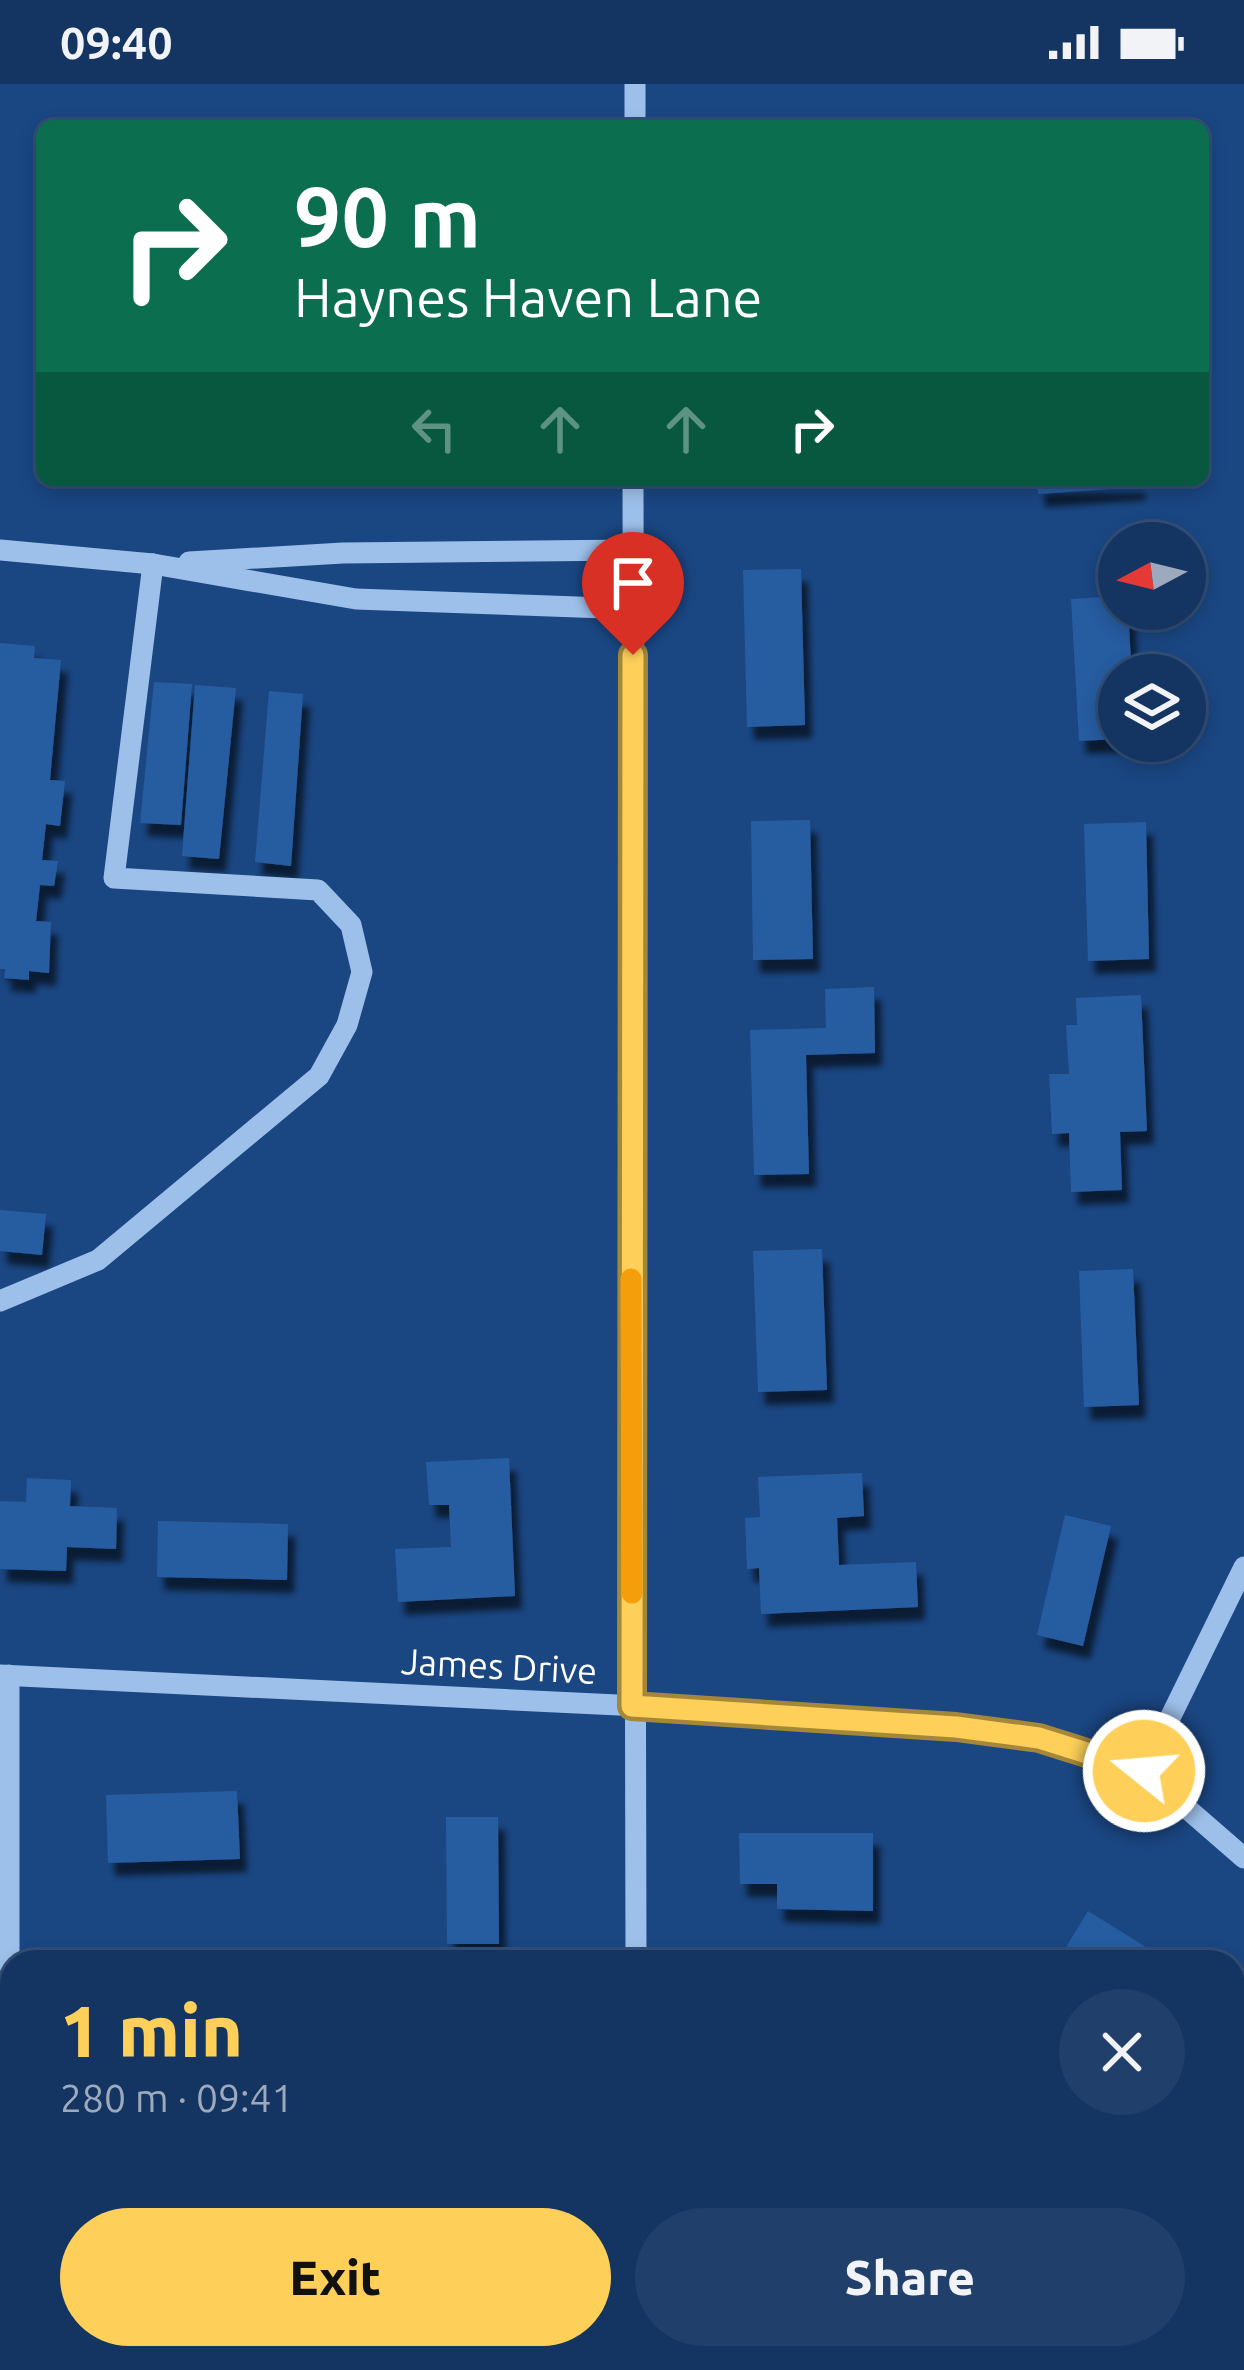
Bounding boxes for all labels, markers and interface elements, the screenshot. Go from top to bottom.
text: 09:40 [60,17,173,68]
icon: right [96,168,252,324]
text: 90 m [294,169,481,263]
text: Haynes Haven Lane [294,267,762,327]
icon: left [401,396,467,462]
icon: ahead [527,396,593,462]
icon: ahead [653,396,719,462]
icon: right [779,396,845,462]
north arrow [1098,522,1206,630]
map controls [1098,522,1206,762]
pin [582,532,684,655]
icon: arrive [600,550,666,616]
button: layers [1098,654,1206,762]
street label: James Drive [400,1640,598,1691]
position arrow [1081,1708,1207,1834]
button: close [1059,1989,1185,2115]
text: 1 min [60,1990,243,2071]
text: 280 m · 09:41 [60,2076,294,2119]
button: Exit [60,2208,611,2346]
button: Share [635,2208,1185,2346]

